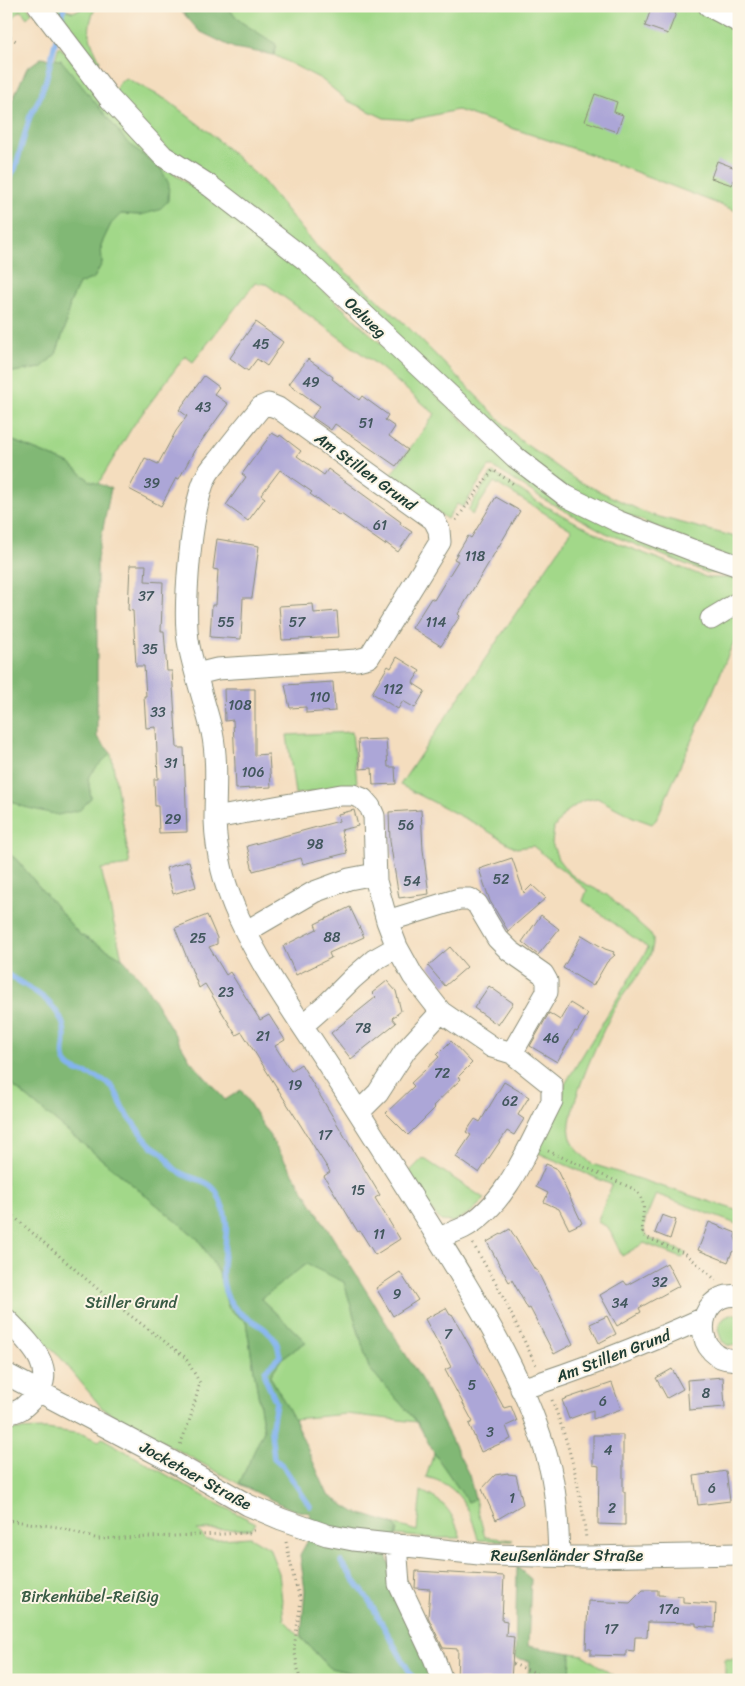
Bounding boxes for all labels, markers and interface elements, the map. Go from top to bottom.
street label: Oelweg [337,289,394,345]
house number: 45 [252,332,270,357]
house number: 49 [302,370,320,395]
house number: 43 [195,395,212,420]
house number: 51 [359,411,373,436]
street label: Am Stillen Grund [308,424,424,520]
house number: 39 [144,471,161,496]
house number: 61 [373,513,387,538]
house number: 118 [465,544,486,569]
house number: 37 [138,584,155,609]
house number: 55 [217,610,235,635]
house number: 57 [289,610,306,635]
house number: 114 [426,610,447,635]
house number: 35 [142,637,159,662]
house number: 112 [383,677,403,702]
house number: 110 [310,685,331,710]
house number: 108 [228,693,252,718]
house number: 33 [150,700,166,725]
house number: 31 [164,751,178,776]
house number: 106 [242,760,264,785]
house number: 29 [165,807,182,832]
house number: 56 [398,813,414,838]
house number: 98 [306,832,324,857]
house number: 52 [493,867,509,892]
house number: 54 [403,869,421,894]
house number: 88 [324,925,341,950]
house number: 25 [190,926,207,951]
house number: 23 [218,980,234,1005]
house number: 78 [355,1016,372,1041]
house number: 21 [256,1024,270,1049]
house number: 46 [543,1026,559,1051]
house number: 72 [434,1061,450,1086]
house number: 19 [288,1073,303,1098]
house number: 62 [502,1089,518,1114]
house number: 17 [318,1123,333,1148]
house number: 15 [351,1178,366,1203]
house number: 11 [373,1222,385,1247]
house number: 32 [652,1270,668,1295]
house number: 9 [393,1282,402,1307]
park label: Stiller Grund [85,1288,178,1317]
house number: 34 [612,1291,628,1316]
street label: Am Stillen Grund [551,1320,676,1391]
house number: 7 [444,1322,453,1347]
house number: 5 [468,1373,477,1398]
house number: 8 [702,1381,711,1406]
house number: 6 [599,1389,607,1414]
house number: 3 [486,1420,494,1445]
street label: Jocketaer Straße [134,1432,257,1518]
house number: 4 [604,1438,613,1463]
house number: 6 [708,1476,716,1501]
house number: 1 [509,1486,515,1511]
house number: 2 [608,1496,616,1521]
street label: Reußenländer Straße [491,1541,643,1570]
park label: Birkenhübel-Reißig [21,1582,159,1611]
house number: 17a [658,1597,680,1622]
house number: 17 [604,1617,619,1642]

